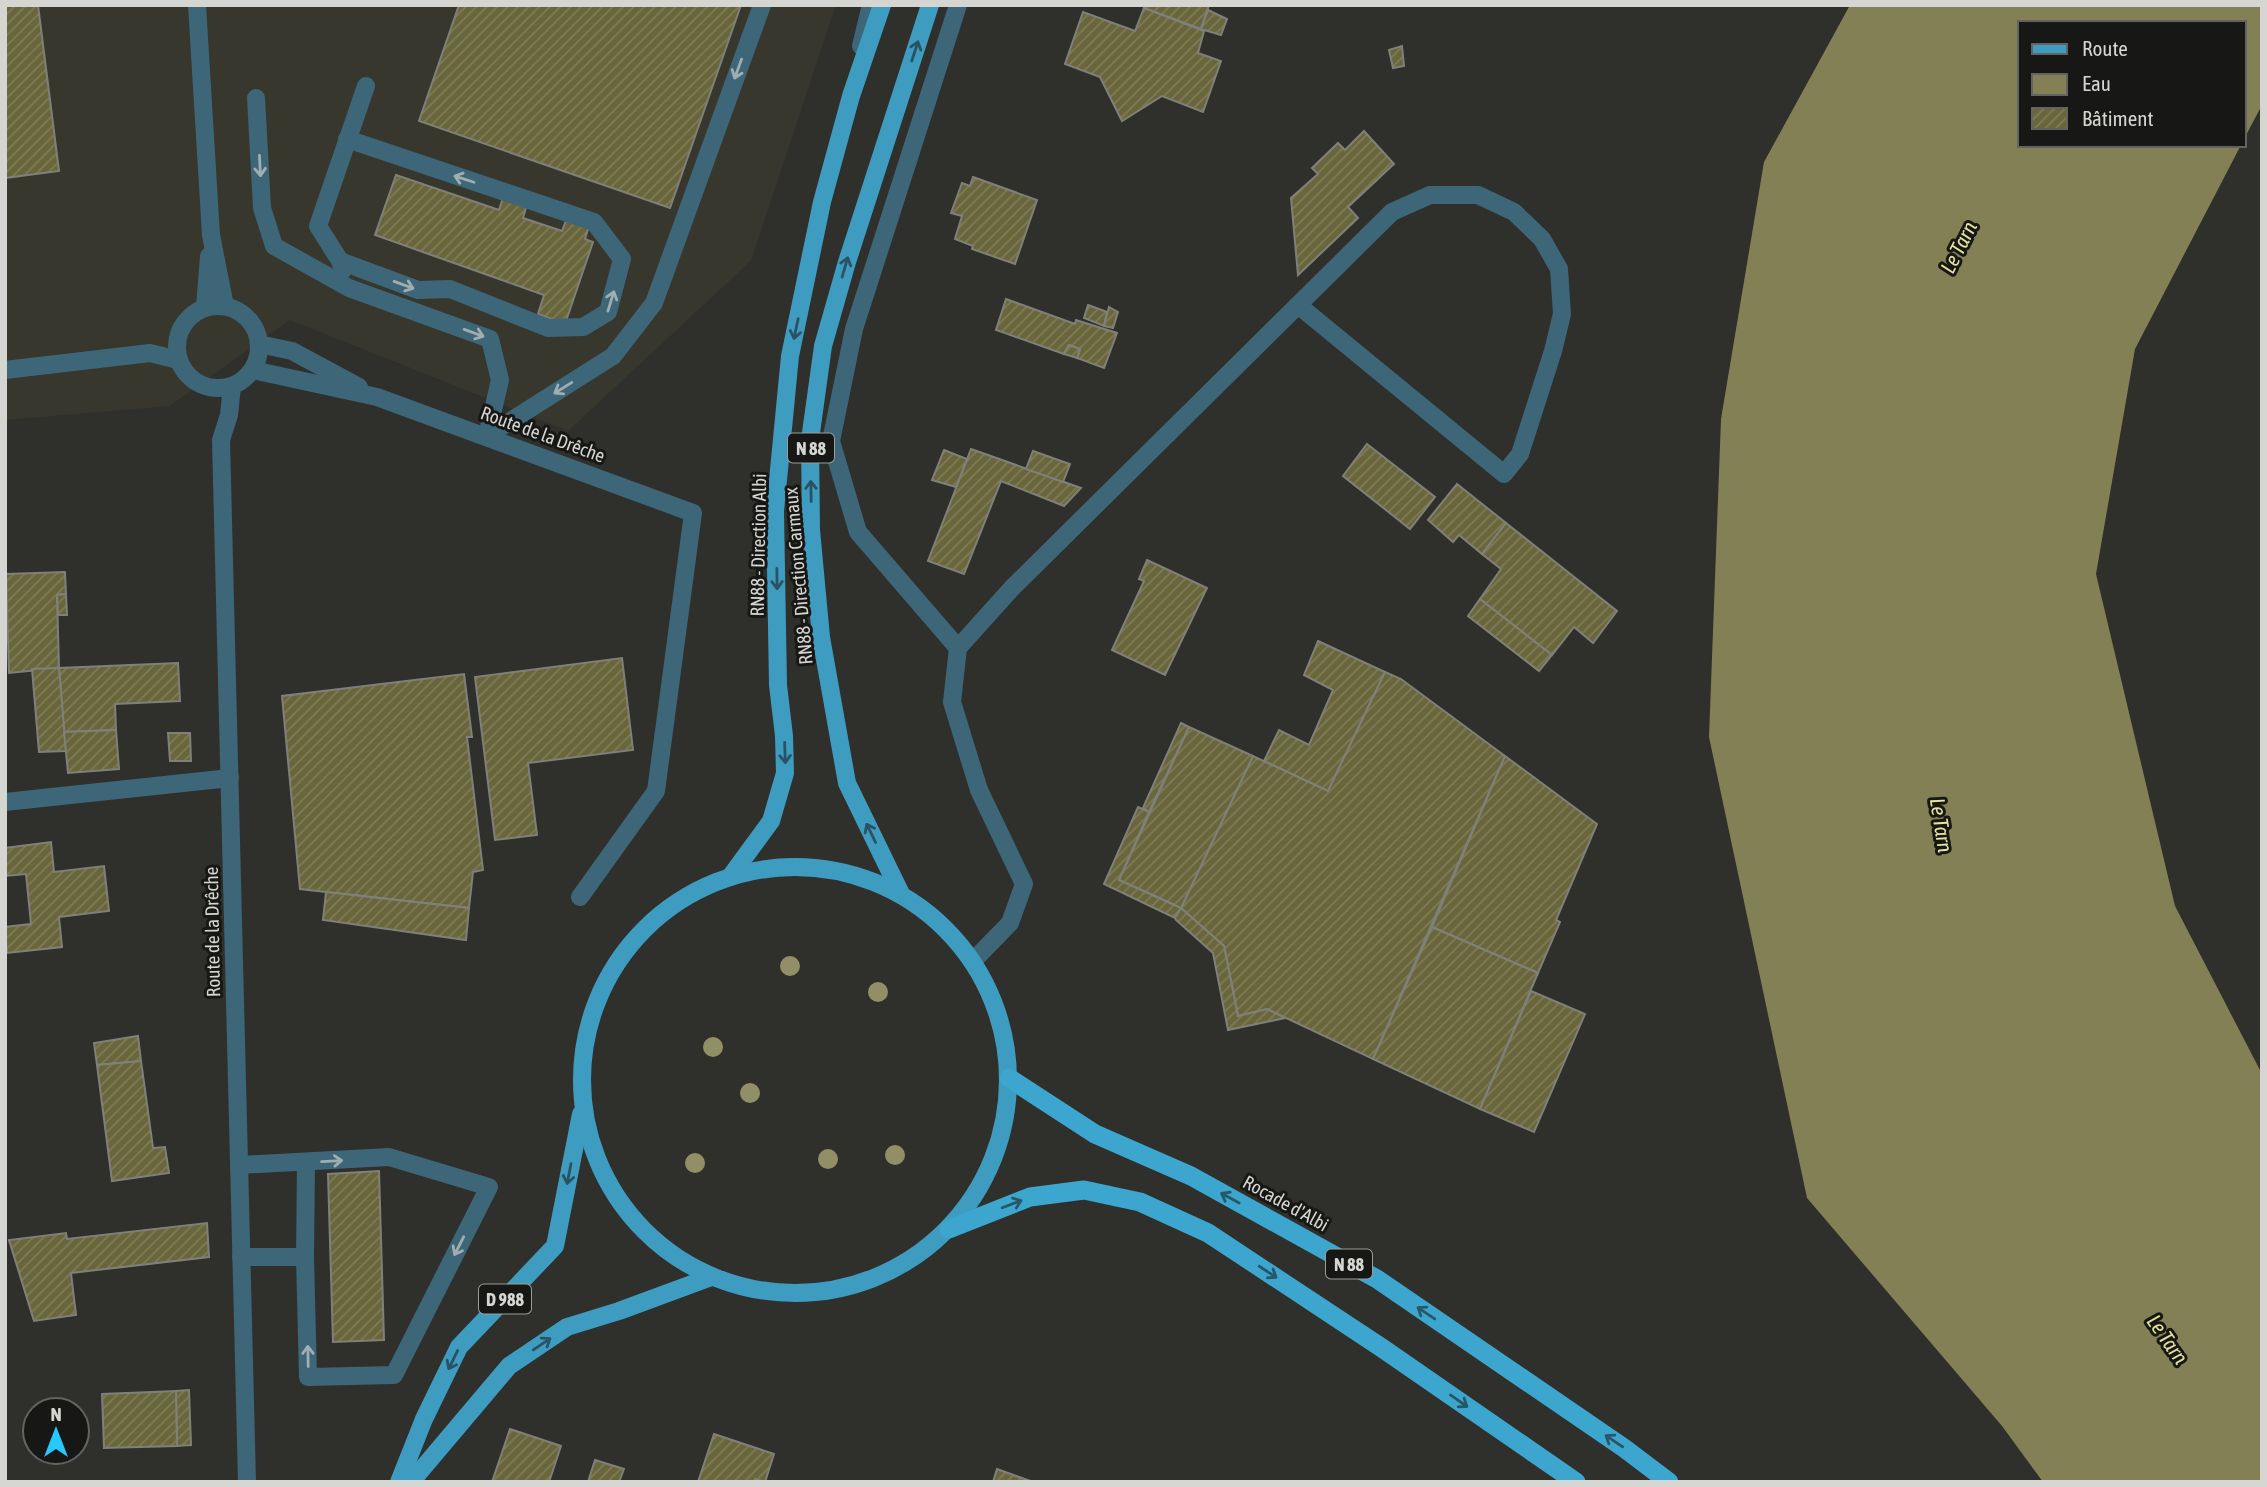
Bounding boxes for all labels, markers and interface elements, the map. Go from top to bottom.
legend [2018,21,2246,147]
text: Route [2082,36,2128,60]
one-way arrow [910,40,922,62]
one-way arrow [731,58,744,80]
text: Eau [2082,71,2111,95]
text: Bâtiment [2082,106,2153,130]
one-way arrow [254,154,267,176]
one-way arrow [453,172,475,184]
water label: Le Tarn [1935,217,1981,277]
one-way arrow [840,256,853,278]
one-way arrow [393,279,415,292]
one-way arrow [605,290,618,312]
one-way arrow [788,317,802,340]
one-way arrow [462,328,484,340]
one-way arrow [554,380,573,395]
street label: Route de la Drêche [478,401,608,467]
road number: N 88 [788,434,834,462]
street label: RN88 - Direction Albi [746,473,770,617]
one-way arrow [804,480,818,503]
street label: RN88 - Direction Carmaux [779,486,817,665]
one-way arrow [770,568,784,591]
one-way arrow [778,742,791,765]
water label: Le Tarn [1926,796,1958,854]
one-way arrow [864,823,877,844]
street label: Route de la Drêche [200,867,224,997]
one-way arrow [320,1154,343,1167]
one-way arrow [562,1162,576,1185]
street label: Rocade d'Albi [1239,1171,1333,1235]
one-way arrow [1221,1191,1241,1205]
one-way arrow [1001,1196,1023,1209]
one-way arrow [452,1235,466,1256]
road number: N 88 [1326,1250,1372,1279]
one-way arrow [1257,1266,1277,1280]
road number: D 988 [479,1284,531,1314]
one-way arrow [1417,1306,1436,1320]
water label: Le Tarn [2142,1310,2194,1368]
one-way arrow [532,1337,551,1351]
one-way arrow [301,1344,314,1367]
one-way arrow [446,1349,459,1370]
one-way arrow [1449,1394,1468,1408]
north arrow [21,1396,91,1466]
text: N [50,1403,62,1425]
one-way arrow [1605,1434,1625,1448]

